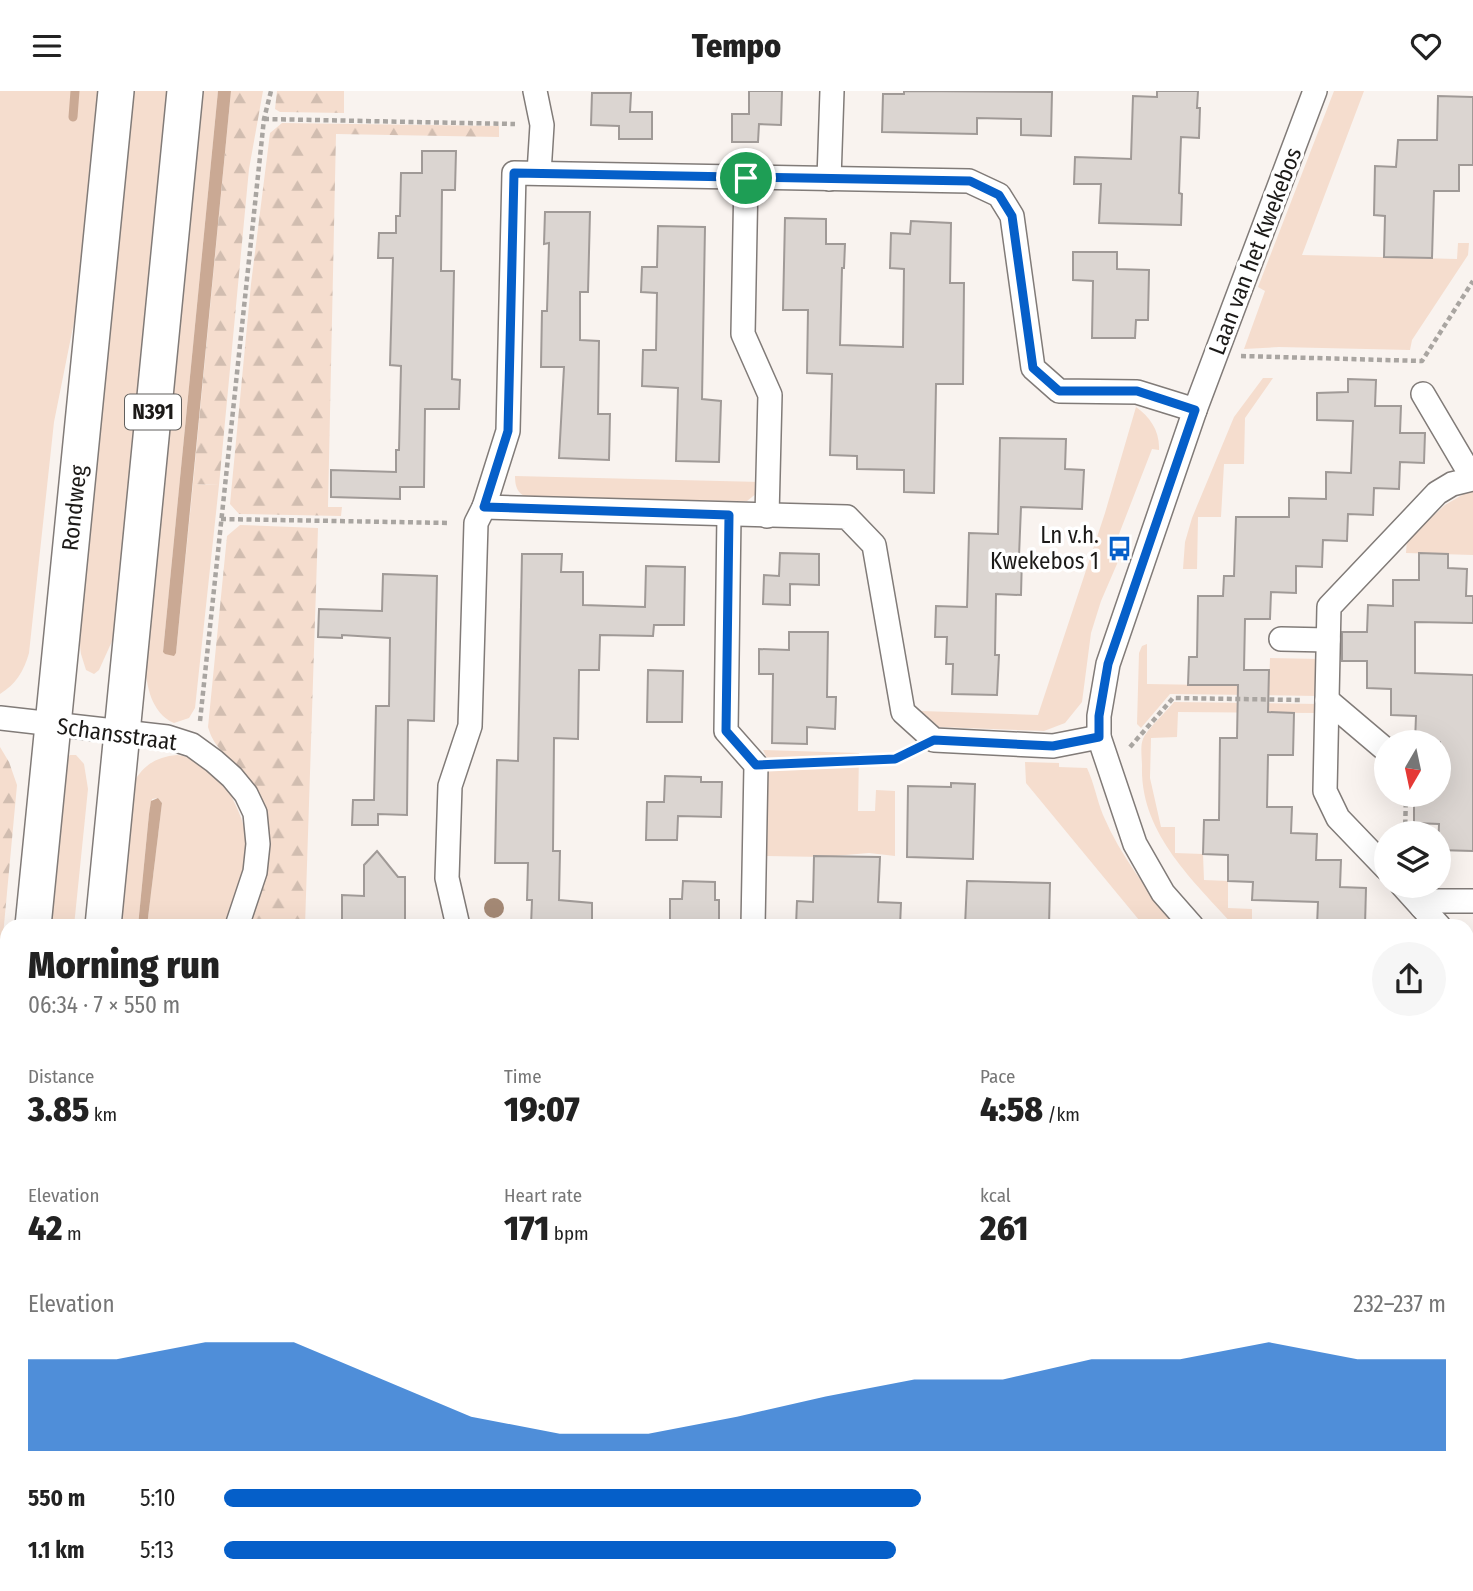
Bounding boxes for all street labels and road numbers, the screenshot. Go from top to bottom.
street label: Laan van het Kwekebos [1203,143,1307,359]
road number: N391 [125,395,181,429]
street label: Rondweg [56,464,92,552]
street label: Schansstraat [55,712,179,756]

